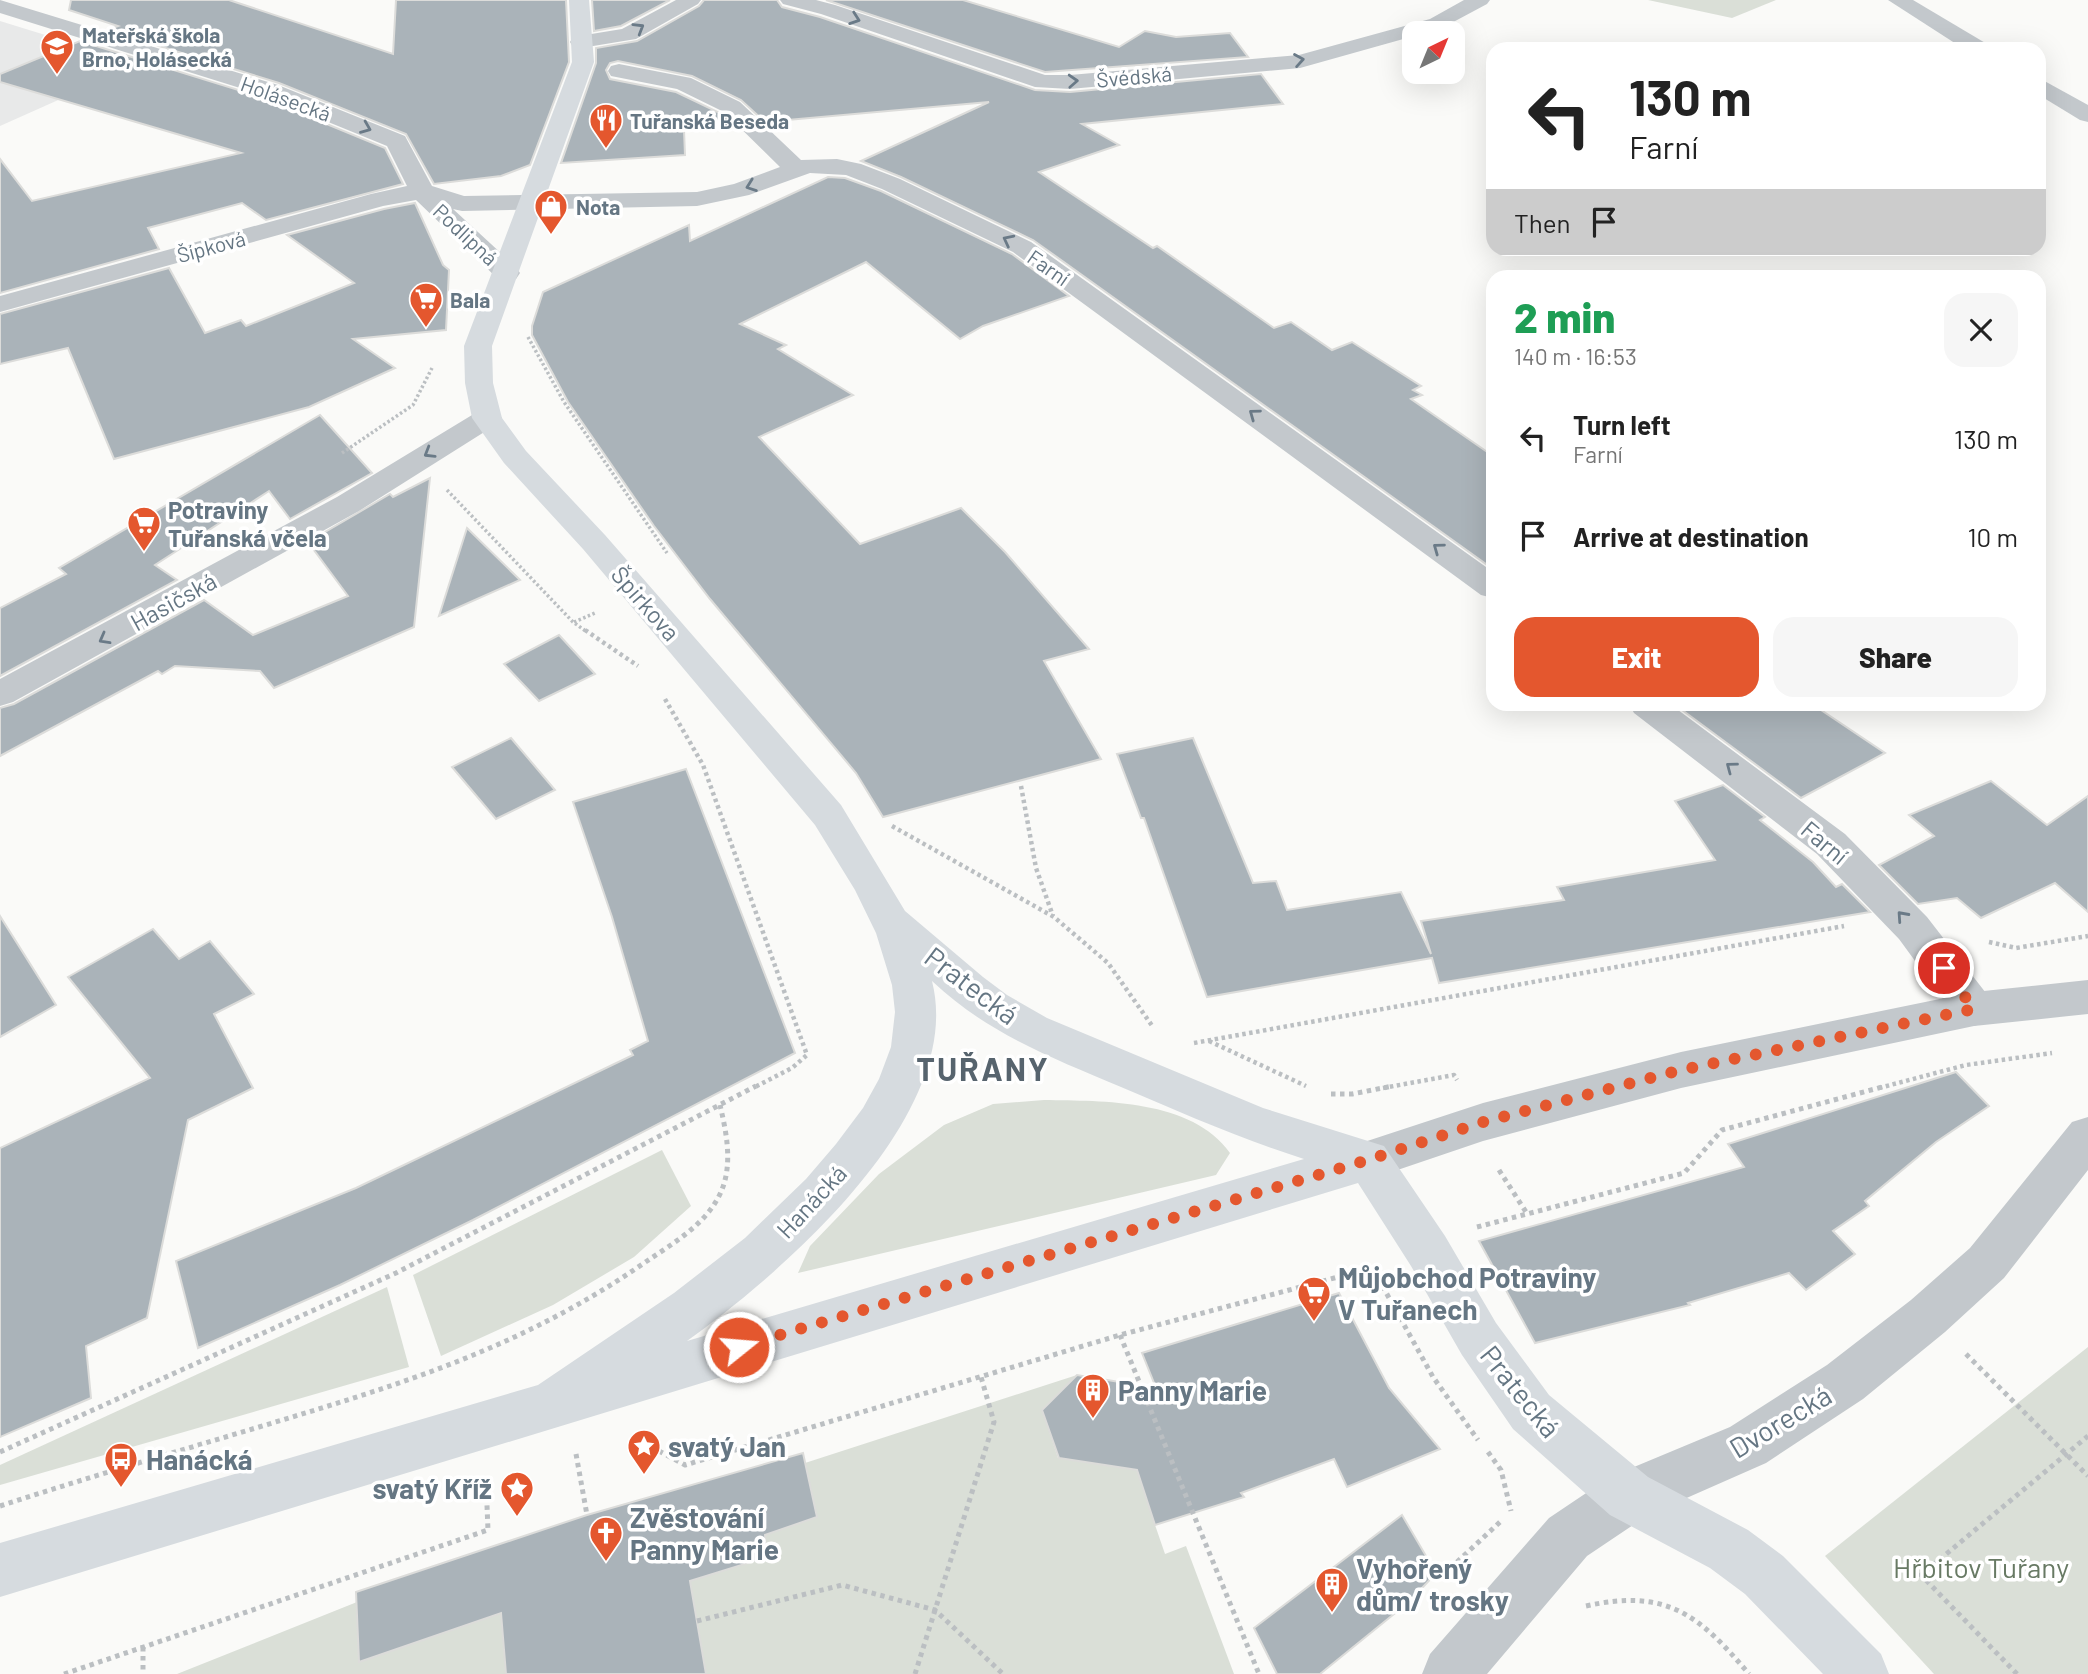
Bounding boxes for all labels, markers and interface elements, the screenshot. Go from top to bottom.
one-way arrow [849,11,861,25]
north arrow [1402,21,1465,84]
map controls [1402,21,1465,84]
place label: Mateřská škola Brno, Holásecká [82,22,232,71]
one-way arrow [631,23,644,36]
school or university icon: Mateřská škola Brno, Holásecká [38,27,76,76]
one-way arrow [1293,53,1305,68]
street label: Švédská [1095,60,1173,92]
text: 130 m [1629,67,1751,126]
street label: Holásecká [238,70,334,126]
icon: left [1514,70,1605,161]
one-way arrow [1067,74,1078,89]
restaurant icon: Tuřanská Beseda [587,101,625,150]
place label: Tuřanská Beseda [630,108,789,133]
one-way arrow [360,120,372,134]
text: Farní [1629,127,1698,165]
one-way arrow [746,177,758,191]
shop icon: Nota [532,187,570,236]
place label: Nota [576,194,620,219]
street label: Podlipná [429,198,503,270]
icon: arrive [1585,203,1623,241]
text: Then [1514,207,1571,238]
street label: Šípková [174,225,248,267]
one-way arrow [1003,235,1015,249]
street label: Farní [1023,244,1075,291]
supermarket icon: Bala [407,280,445,329]
place label: Bala [450,287,490,312]
text: 2 min [1514,291,1615,341]
button: close [1944,293,2018,367]
text: 140 m · 16:53 [1514,342,1637,370]
one-way arrow [1249,409,1262,422]
text: Turn left [1573,409,1671,440]
icon: left [1514,419,1552,457]
text: 130 m [1954,423,2018,454]
text: Farní [1573,440,1623,468]
one-way arrow [424,445,437,458]
place label: Potraviny Tuřanská včela [168,495,327,552]
supermarket icon: Potraviny Tuřanská včela [125,504,163,553]
icon: arrive [1514,517,1552,555]
text: Arrive at destination [1573,521,1809,552]
text: 10 m [1968,521,2018,552]
one-way arrow [1433,543,1445,556]
street label: Špirkova [606,560,686,646]
street label: Hasičská [125,566,221,636]
button: Exit [1514,617,1759,697]
button: Share [1773,617,2018,697]
one-way arrow [99,631,111,644]
one-way arrow [1726,763,1739,776]
street label: Farní [1796,814,1854,870]
one-way arrow [1898,911,1910,924]
pin [1914,938,1974,998]
street label: Pratecká [919,939,1025,1031]
icon: arrive [1925,949,1963,987]
district label: TUŘANY [916,1049,1050,1087]
street label: Hanácká [770,1158,852,1244]
place label: Můjobchod Potraviny V Tuřanech [1338,1260,1596,1326]
supermarket icon: Můjobchod Potraviny V Tuřanech [1295,1274,1333,1323]
position arrow [702,1310,776,1384]
street label: Pratecká [1474,1338,1568,1444]
building icon: Panny Marie [1074,1371,1112,1420]
place label: Panny Marie [1118,1373,1267,1407]
street label: Dvorecká [1723,1377,1837,1465]
place icon: svatý Jan [625,1427,663,1476]
place label: svatý Jan [668,1429,786,1463]
bus stop icon: Hanácká [102,1440,140,1489]
place label: Hanácká [146,1442,253,1476]
place icon: svatý Kříž [498,1469,536,1518]
place label: svatý Kříž [373,1471,492,1505]
place label: Zvěstování Panny Marie [630,1500,779,1566]
church icon: Zvěstování Panny Marie [587,1514,625,1563]
park label: Hřbitov Tuřany [1893,1550,2069,1584]
place label: Vyhořený dům/ trosky [1356,1551,1509,1617]
building icon: Vyhořený dům/ trosky [1313,1565,1351,1614]

